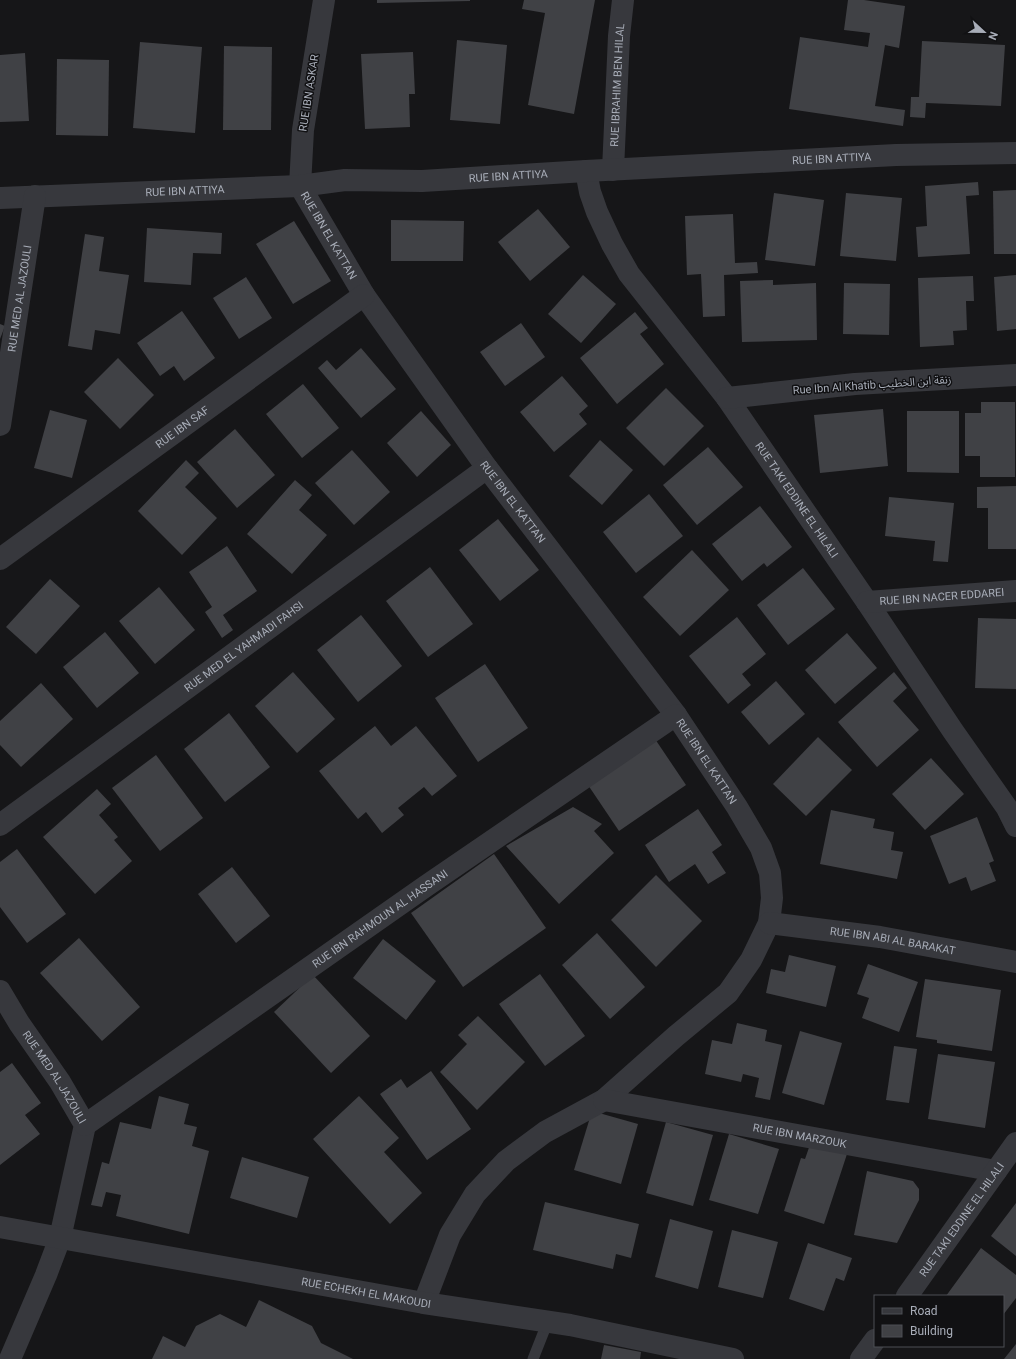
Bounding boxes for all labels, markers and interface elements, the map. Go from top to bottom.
north arrow [964,12,1004,52]
street label: RUE IBRAHIM BEN HILAL [608,23,627,147]
text: N [985,30,1000,42]
street label: RUE IBN ASKAR [296,53,322,132]
street label: RUE IBN ATTIYA [792,150,872,167]
street label: RUE IBN ATTIYA [468,167,549,185]
street label: RUE IBN ATTIYA [145,182,226,199]
street label: RUE IBN EL KATTAN [298,189,360,282]
street label: RUE MED AL JAZOULI [5,244,34,353]
street label: Rue Ibn Al Khatib زنقة ابن الخطيب [792,373,952,397]
street label: RUE IBN SAF [153,403,212,451]
street label: RUE TAKI EDDINE EL HILALI [753,440,841,560]
street label: RUE IBN EL KATTAN [478,458,548,545]
street label: RUE IBN NACER EDDAREI [879,585,1005,608]
street label: RUE MED EL YAHMADI FAHSI [181,599,306,694]
street label: RUE IBN EL KATTAN [674,716,740,806]
street label: RUE IBN RAHMOUN AL HASSANI [310,867,450,970]
street label: RUE IBN ABI AL BARAKAT [829,924,957,957]
street label: RUE MED AL JAZOULI [20,1028,89,1126]
street label: RUE IBN MARZOUK [752,1121,848,1150]
street label: RUE TAKI EDDINE EL HILALI [916,1160,1007,1279]
street label: RUE ECHEKH EL MAKOUDI [300,1275,432,1310]
legend [874,1295,1004,1347]
text: Road [910,1304,938,1318]
text: Building [910,1324,953,1338]

